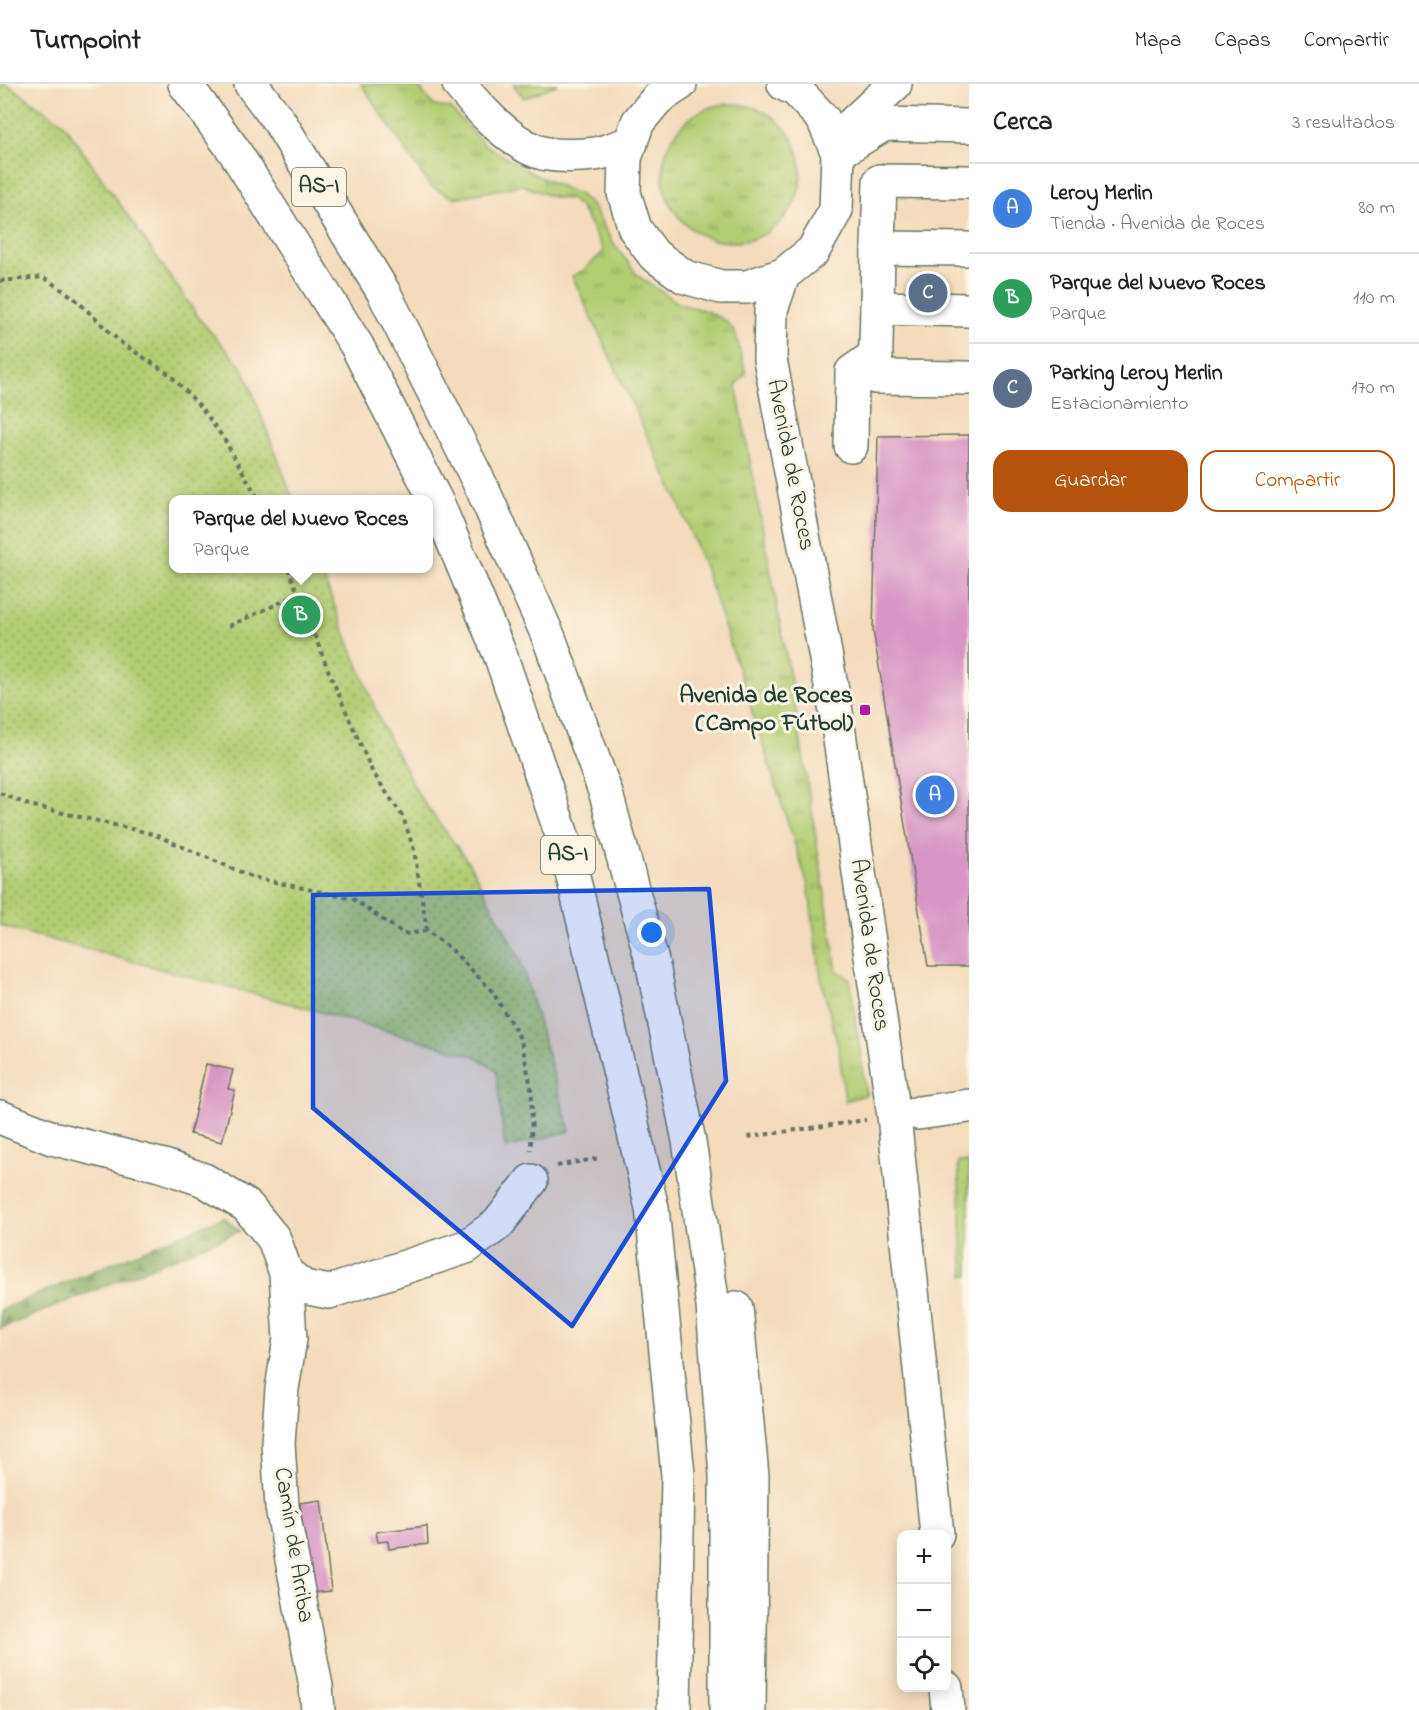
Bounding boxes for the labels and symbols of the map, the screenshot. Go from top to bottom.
road number: AS-I [292,168,346,206]
pin: C [908,270,948,316]
street label: Avenida de Roces [756,376,824,554]
pin: B [282,592,320,638]
place label: Avenida de Roces (Campo Fútbol) [679,679,853,742]
marker: Avenida de Roces (Campo Fútbol) [858,703,872,717]
pin: A [916,772,954,818]
road number: AS-I [541,836,595,874]
street label: Avenida de Roces [840,857,898,1033]
your location [637,918,666,947]
street label: Camín de Arriba [263,1465,323,1625]

